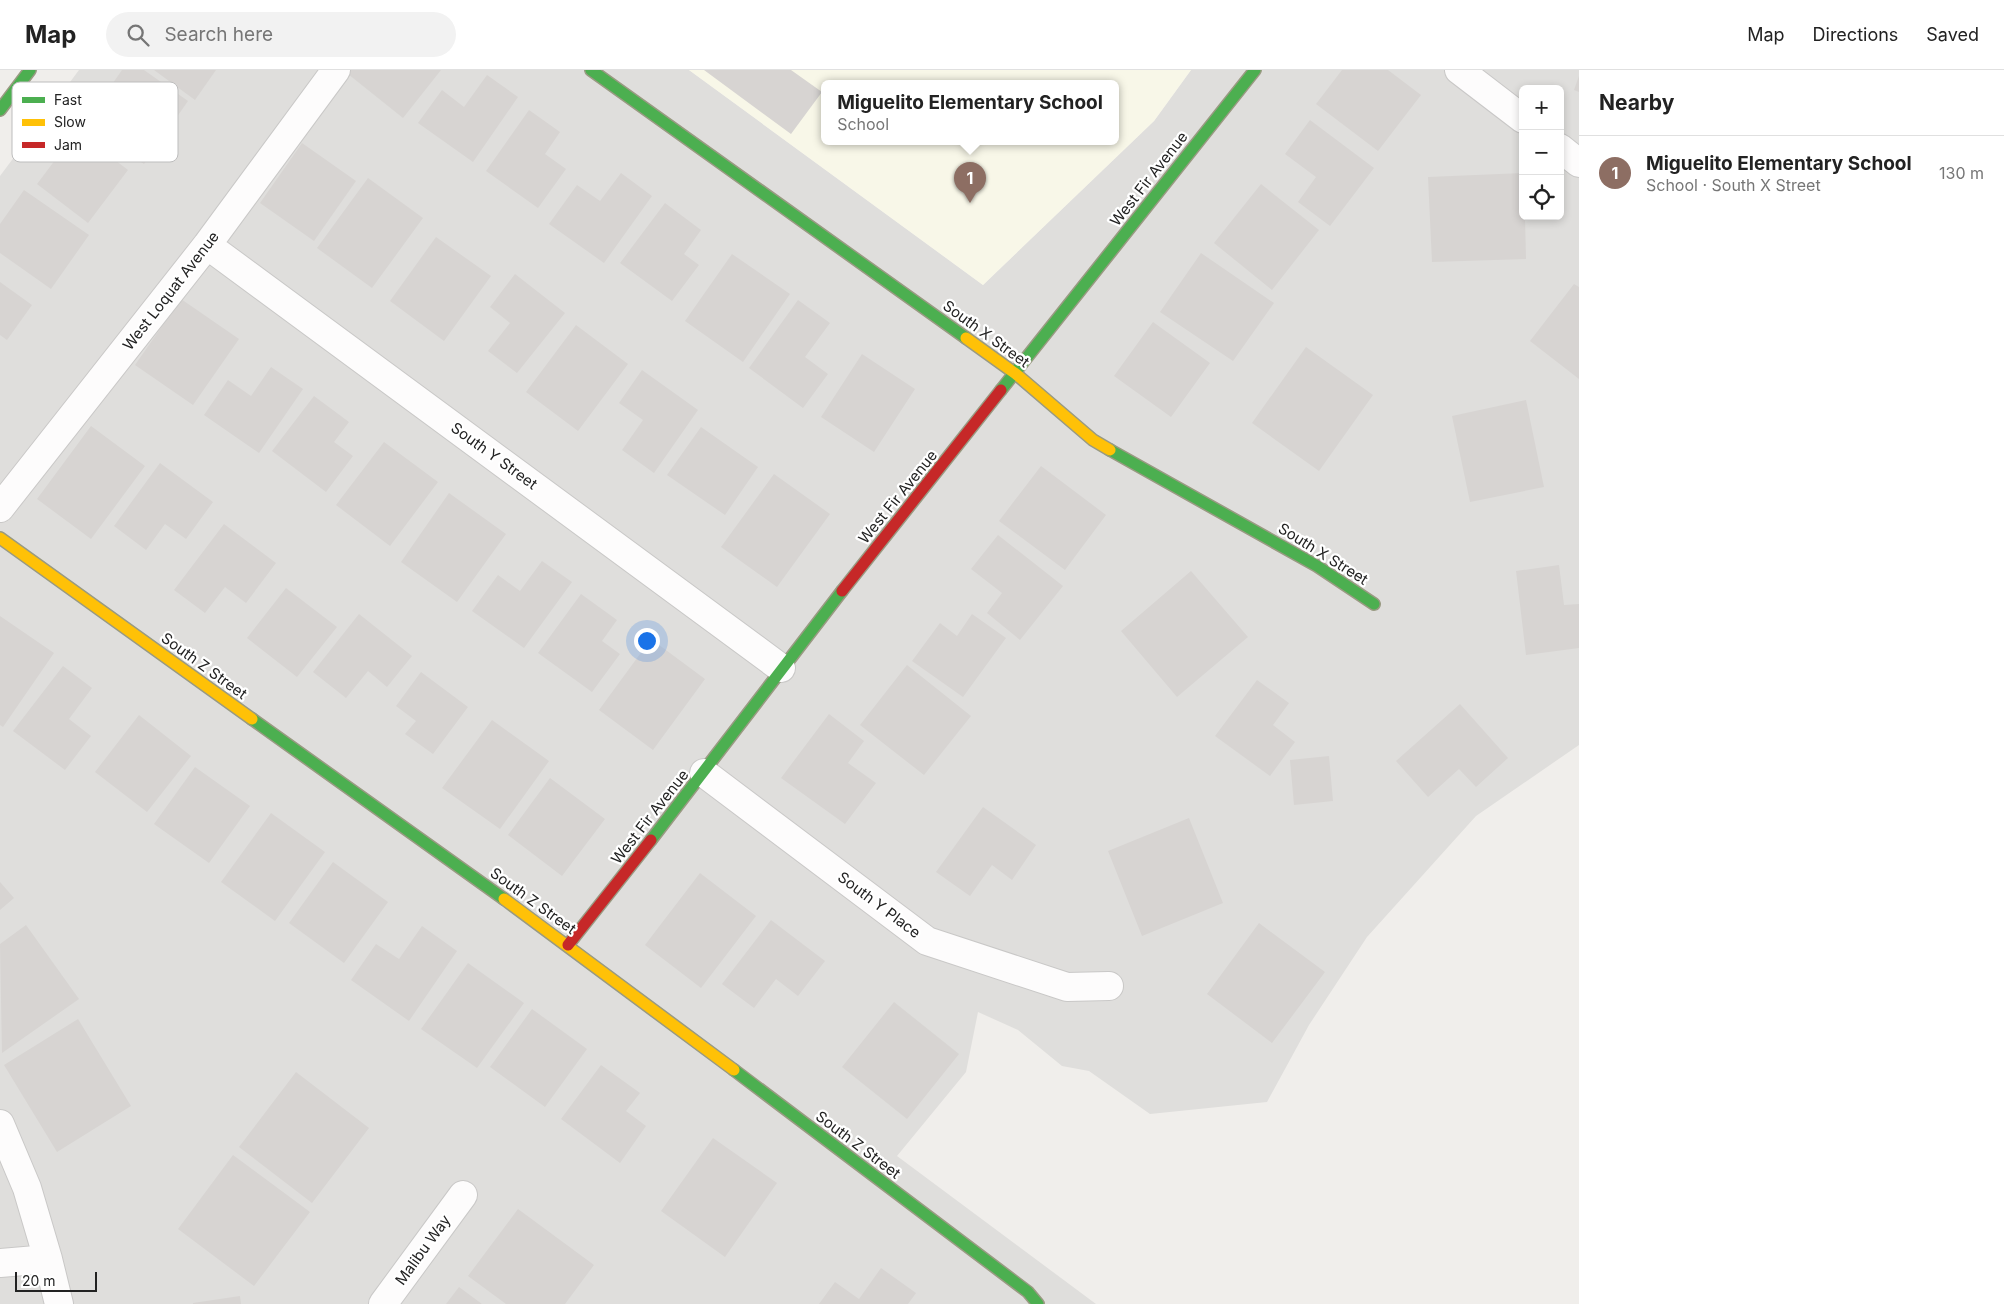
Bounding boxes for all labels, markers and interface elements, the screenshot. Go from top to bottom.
search box [106,12,456,57]
text: Map [25,20,76,49]
icon: search [124,21,152,49]
text: Search here [164,23,273,46]
text: Map [1747,24,1785,45]
text: Directions [1813,24,1898,45]
text: Saved [1926,24,1979,45]
popup [821,80,1119,145]
legend [12,82,178,162]
map controls [1519,85,1564,220]
button: + [1519,85,1564,130]
text: Nearby [1599,90,1674,115]
text: Fast [54,91,82,108]
text: Miguelito Elementary School [837,91,1103,114]
text: Slow [54,113,86,130]
text: School [837,114,889,134]
street label: West Fir Avenue [1106,128,1191,230]
button: − [1519,130,1564,175]
text: Jam [54,136,82,153]
text: Miguelito Elementary School [1646,152,1912,175]
pin: 1 [954,162,986,203]
text: 1 [1612,163,1618,183]
text: 130 m [1939,163,1984,183]
button: locate [1519,175,1564,220]
text: School · South X Street [1646,175,1821,195]
street label: West Loquat Avenue [118,227,223,354]
street label: South X Street [939,296,1033,371]
street label: South Y Street [447,418,541,493]
street label: West Fir Avenue [854,446,941,547]
street label: South X Street [1275,518,1372,589]
street label: South Z Street [158,628,251,703]
your location [634,628,660,654]
street label: West Fir Avenue [607,766,692,868]
street label: South Z Street [487,863,580,938]
street label: South Y Place [834,867,924,942]
street label: South Z Street [812,1106,905,1183]
street label: Malibu Way [391,1210,455,1289]
scale bar [15,1269,98,1292]
text: 20 m [22,1272,56,1289]

